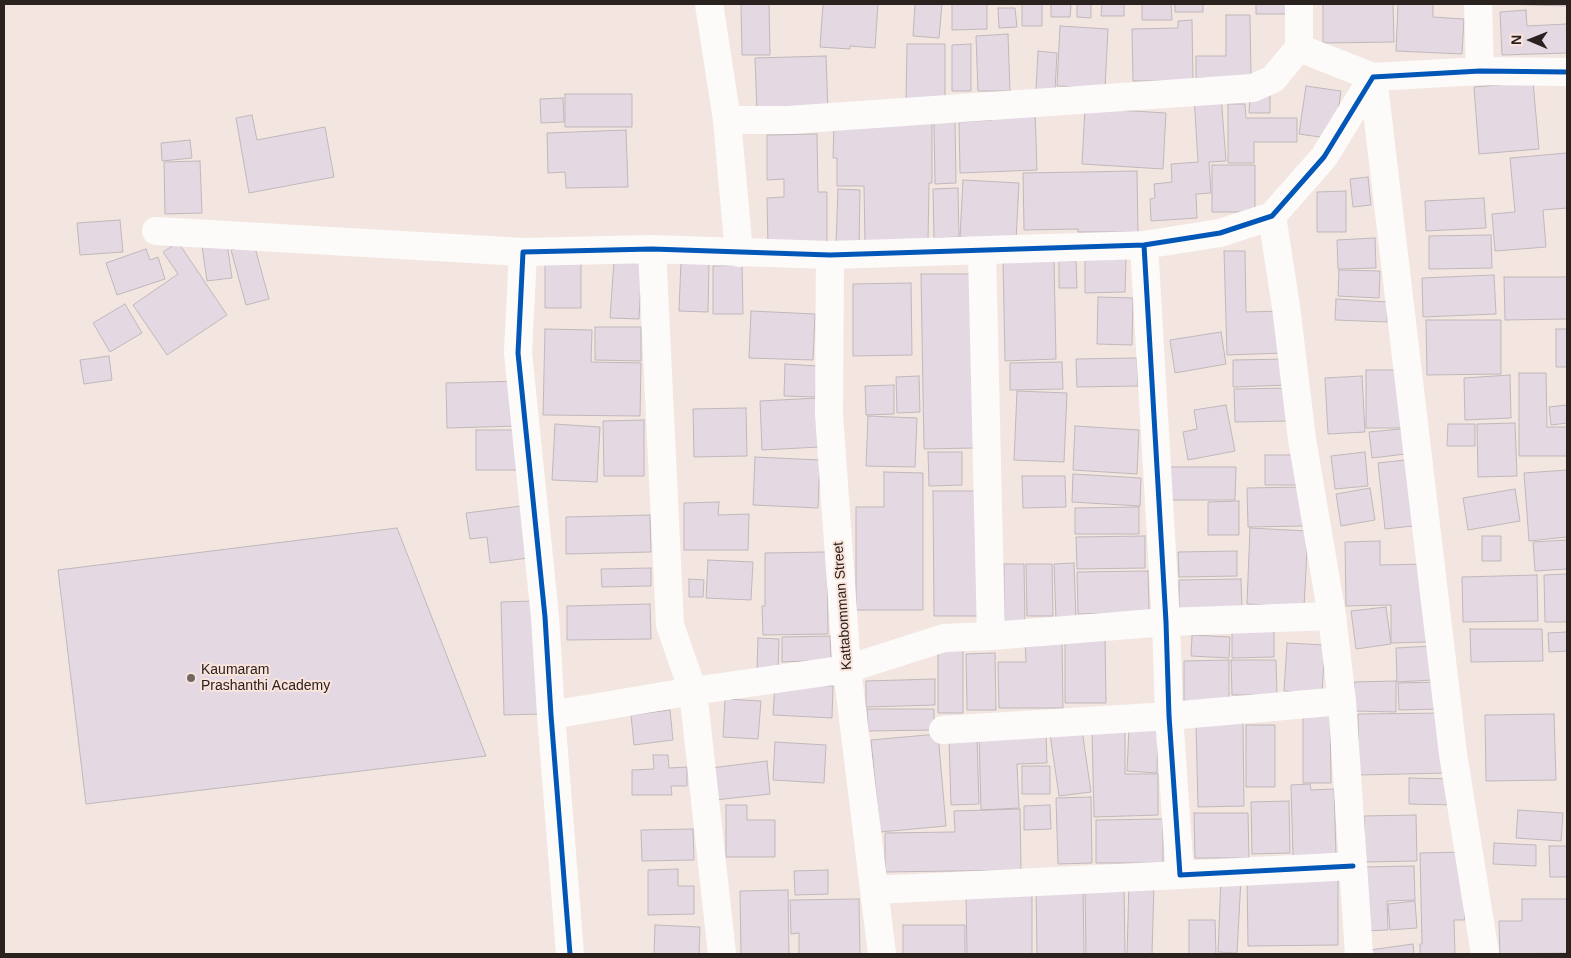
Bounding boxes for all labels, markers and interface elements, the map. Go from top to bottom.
north arrow [1506,15,1556,65]
text: N [1508,35,1524,45]
street label: Kattabomman Street [830,541,856,671]
place label: Kaumaram Prashanthi Academy [201,662,330,694]
marker: Kaumaram Prashanthi Academy [185,672,197,684]

